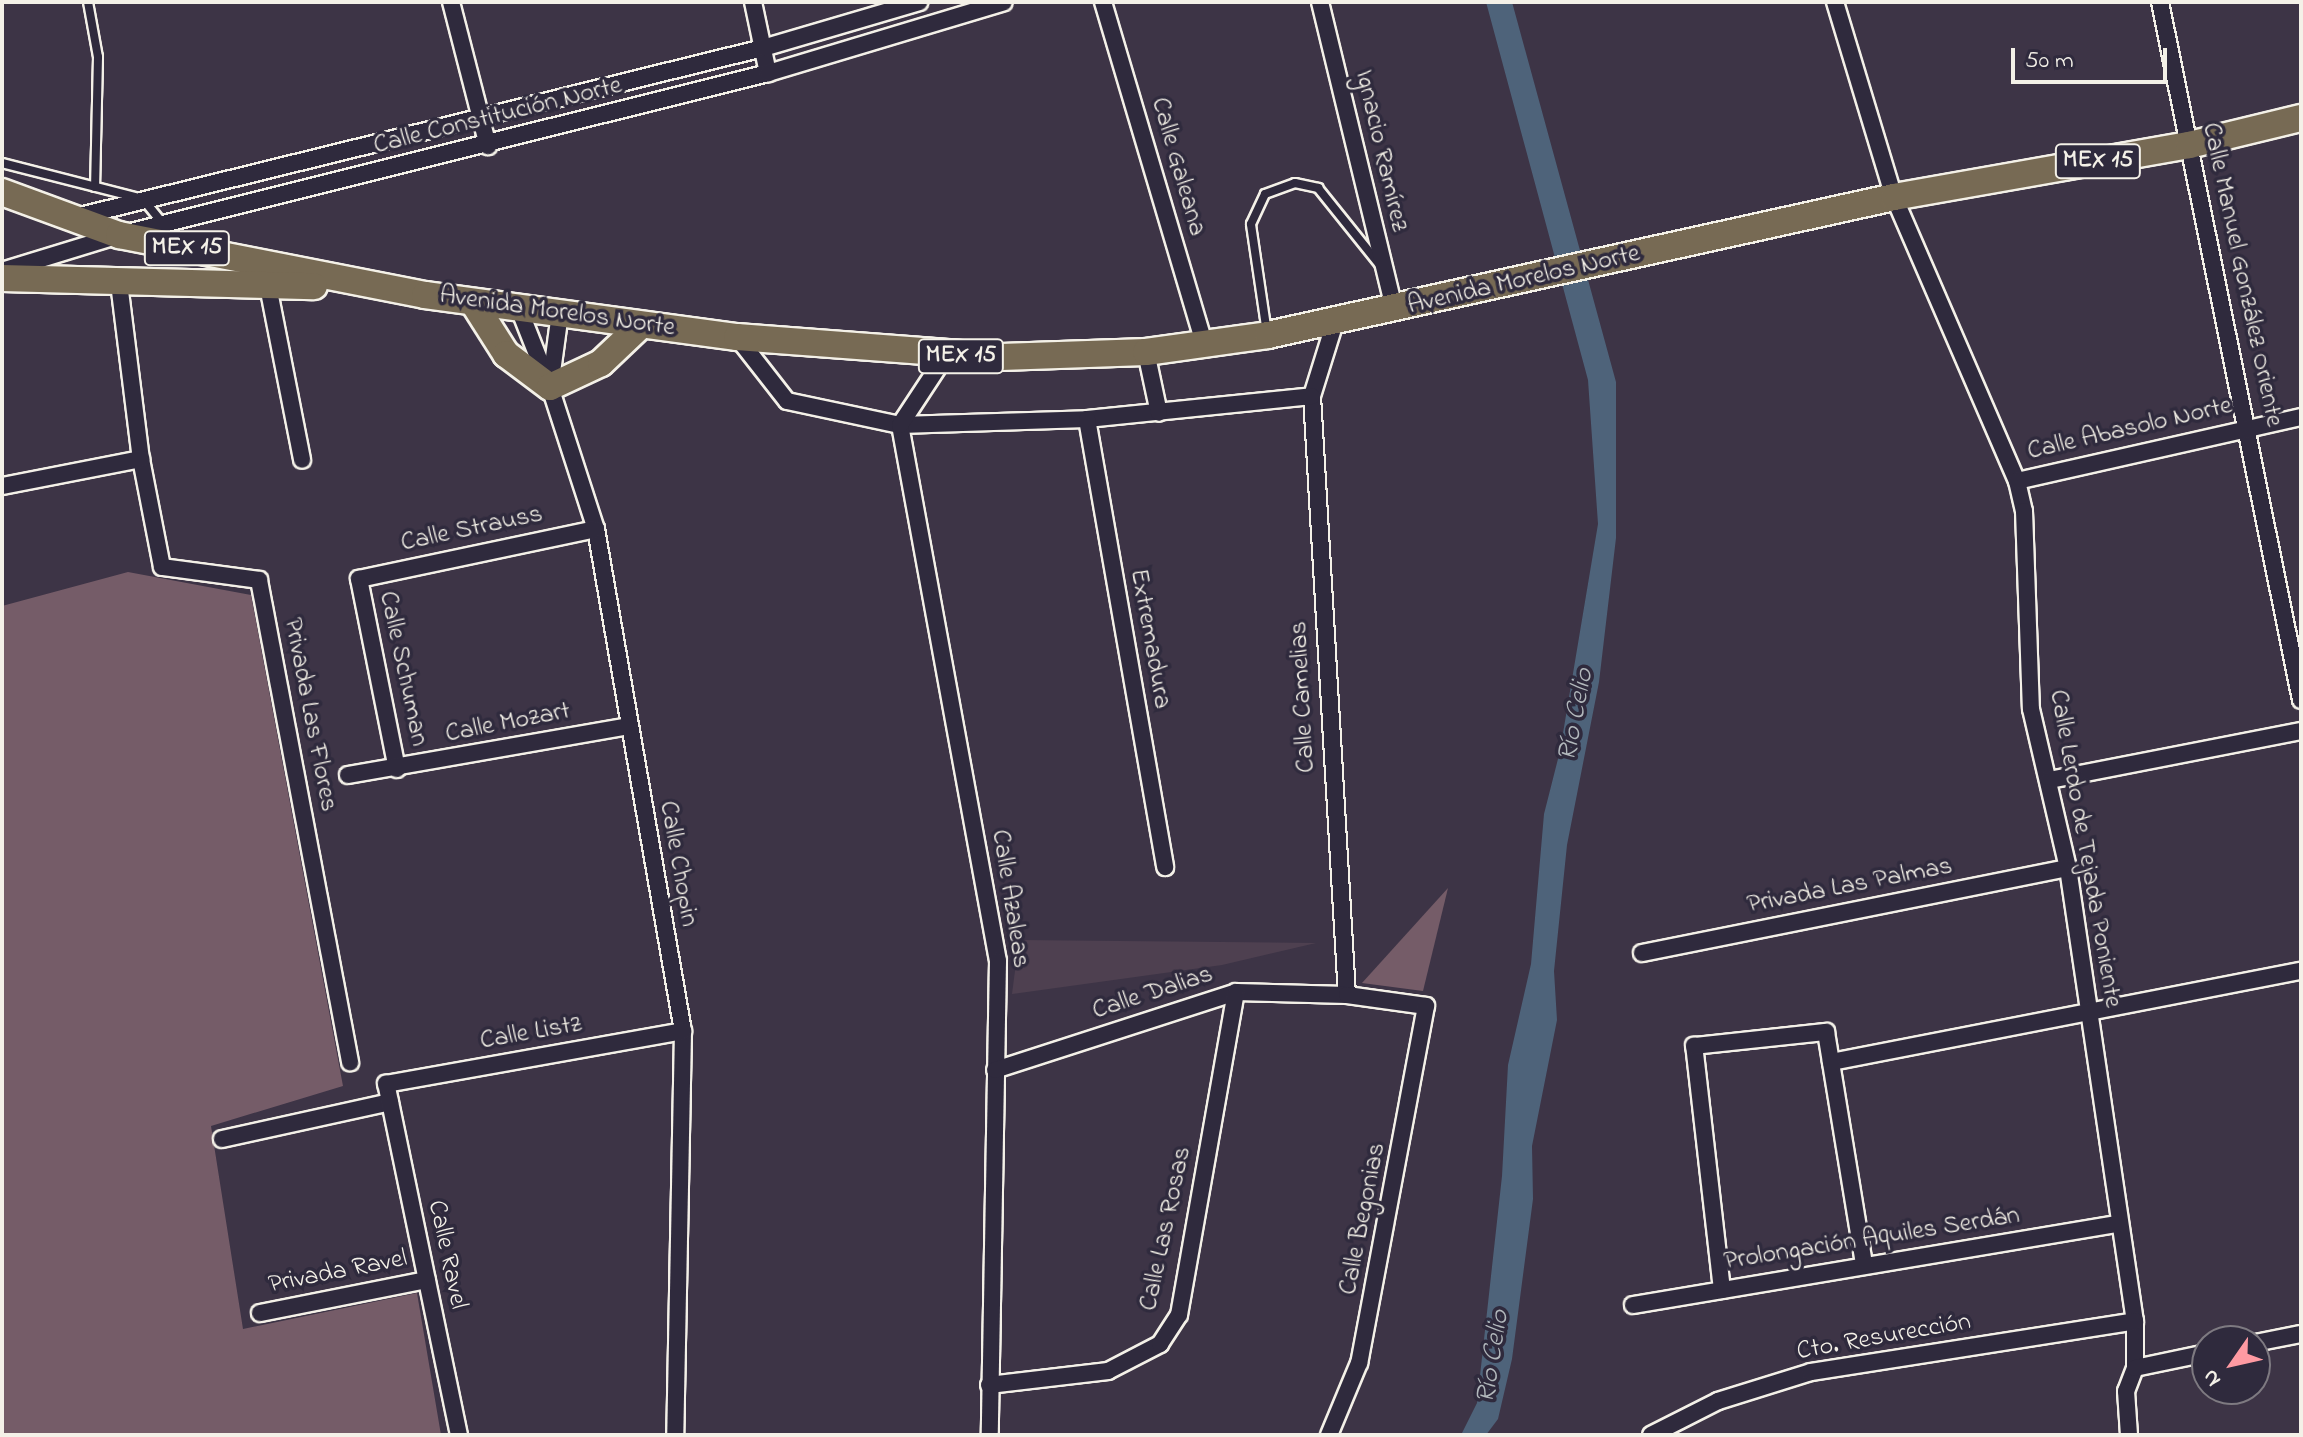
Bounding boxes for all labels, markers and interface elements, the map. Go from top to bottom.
scale bar [2015,32,2171,82]
text: 50 m [2025,44,2074,79]
street label: Ignacio Ramírez [1346,67,1414,235]
street label: Calle Constitución Norte [371,71,625,163]
street label: Calle Galeana [1142,94,1212,240]
street label: Calle Manuel González Oriente [2194,120,2288,430]
road number: MEX 15 [2054,141,2142,181]
road number: MEX 15 [143,228,231,268]
street label: Avenida Morelos Norte [1405,239,1643,323]
street label: Avenida Morelos Norte [437,281,677,345]
road number: MEX 15 [917,336,1005,376]
street label: Calle Abasolo Norte [2025,391,2235,469]
street label: Calle Strauss [398,500,546,560]
street label: Extremadura [1121,567,1177,711]
street label: Calle Schuman [370,589,434,749]
street label: Privada Las Flores [275,616,343,814]
street label: Calle Camelias [1284,620,1324,774]
water label: Río Celio [1552,666,1602,764]
street label: Calle Lerdo de Tejada Poniente [2041,688,2127,1010]
street label: Calle Mozart [443,697,573,751]
street label: Calle Chopin [651,799,703,929]
street label: Calle Azaleas [983,828,1035,970]
street label: Privada Las Palmas [1745,852,1955,922]
street label: Calle Dalias [1089,960,1217,1028]
street label: Calle Listz [478,1010,584,1058]
street label: Calle Begonias [1334,1140,1394,1298]
street label: Calle Las Rosas [1134,1144,1200,1314]
street label: Calle Ravel [419,1198,473,1312]
street label: Prolongación Aquiles Serdán [1722,1201,2022,1279]
street label: Privada Ravel [266,1244,410,1302]
street label: Cto. Resurección [1795,1307,1973,1369]
water label: Río Celio [1470,1308,1518,1406]
north arrow [2191,1325,2271,1405]
text: N [2195,1362,2230,1392]

